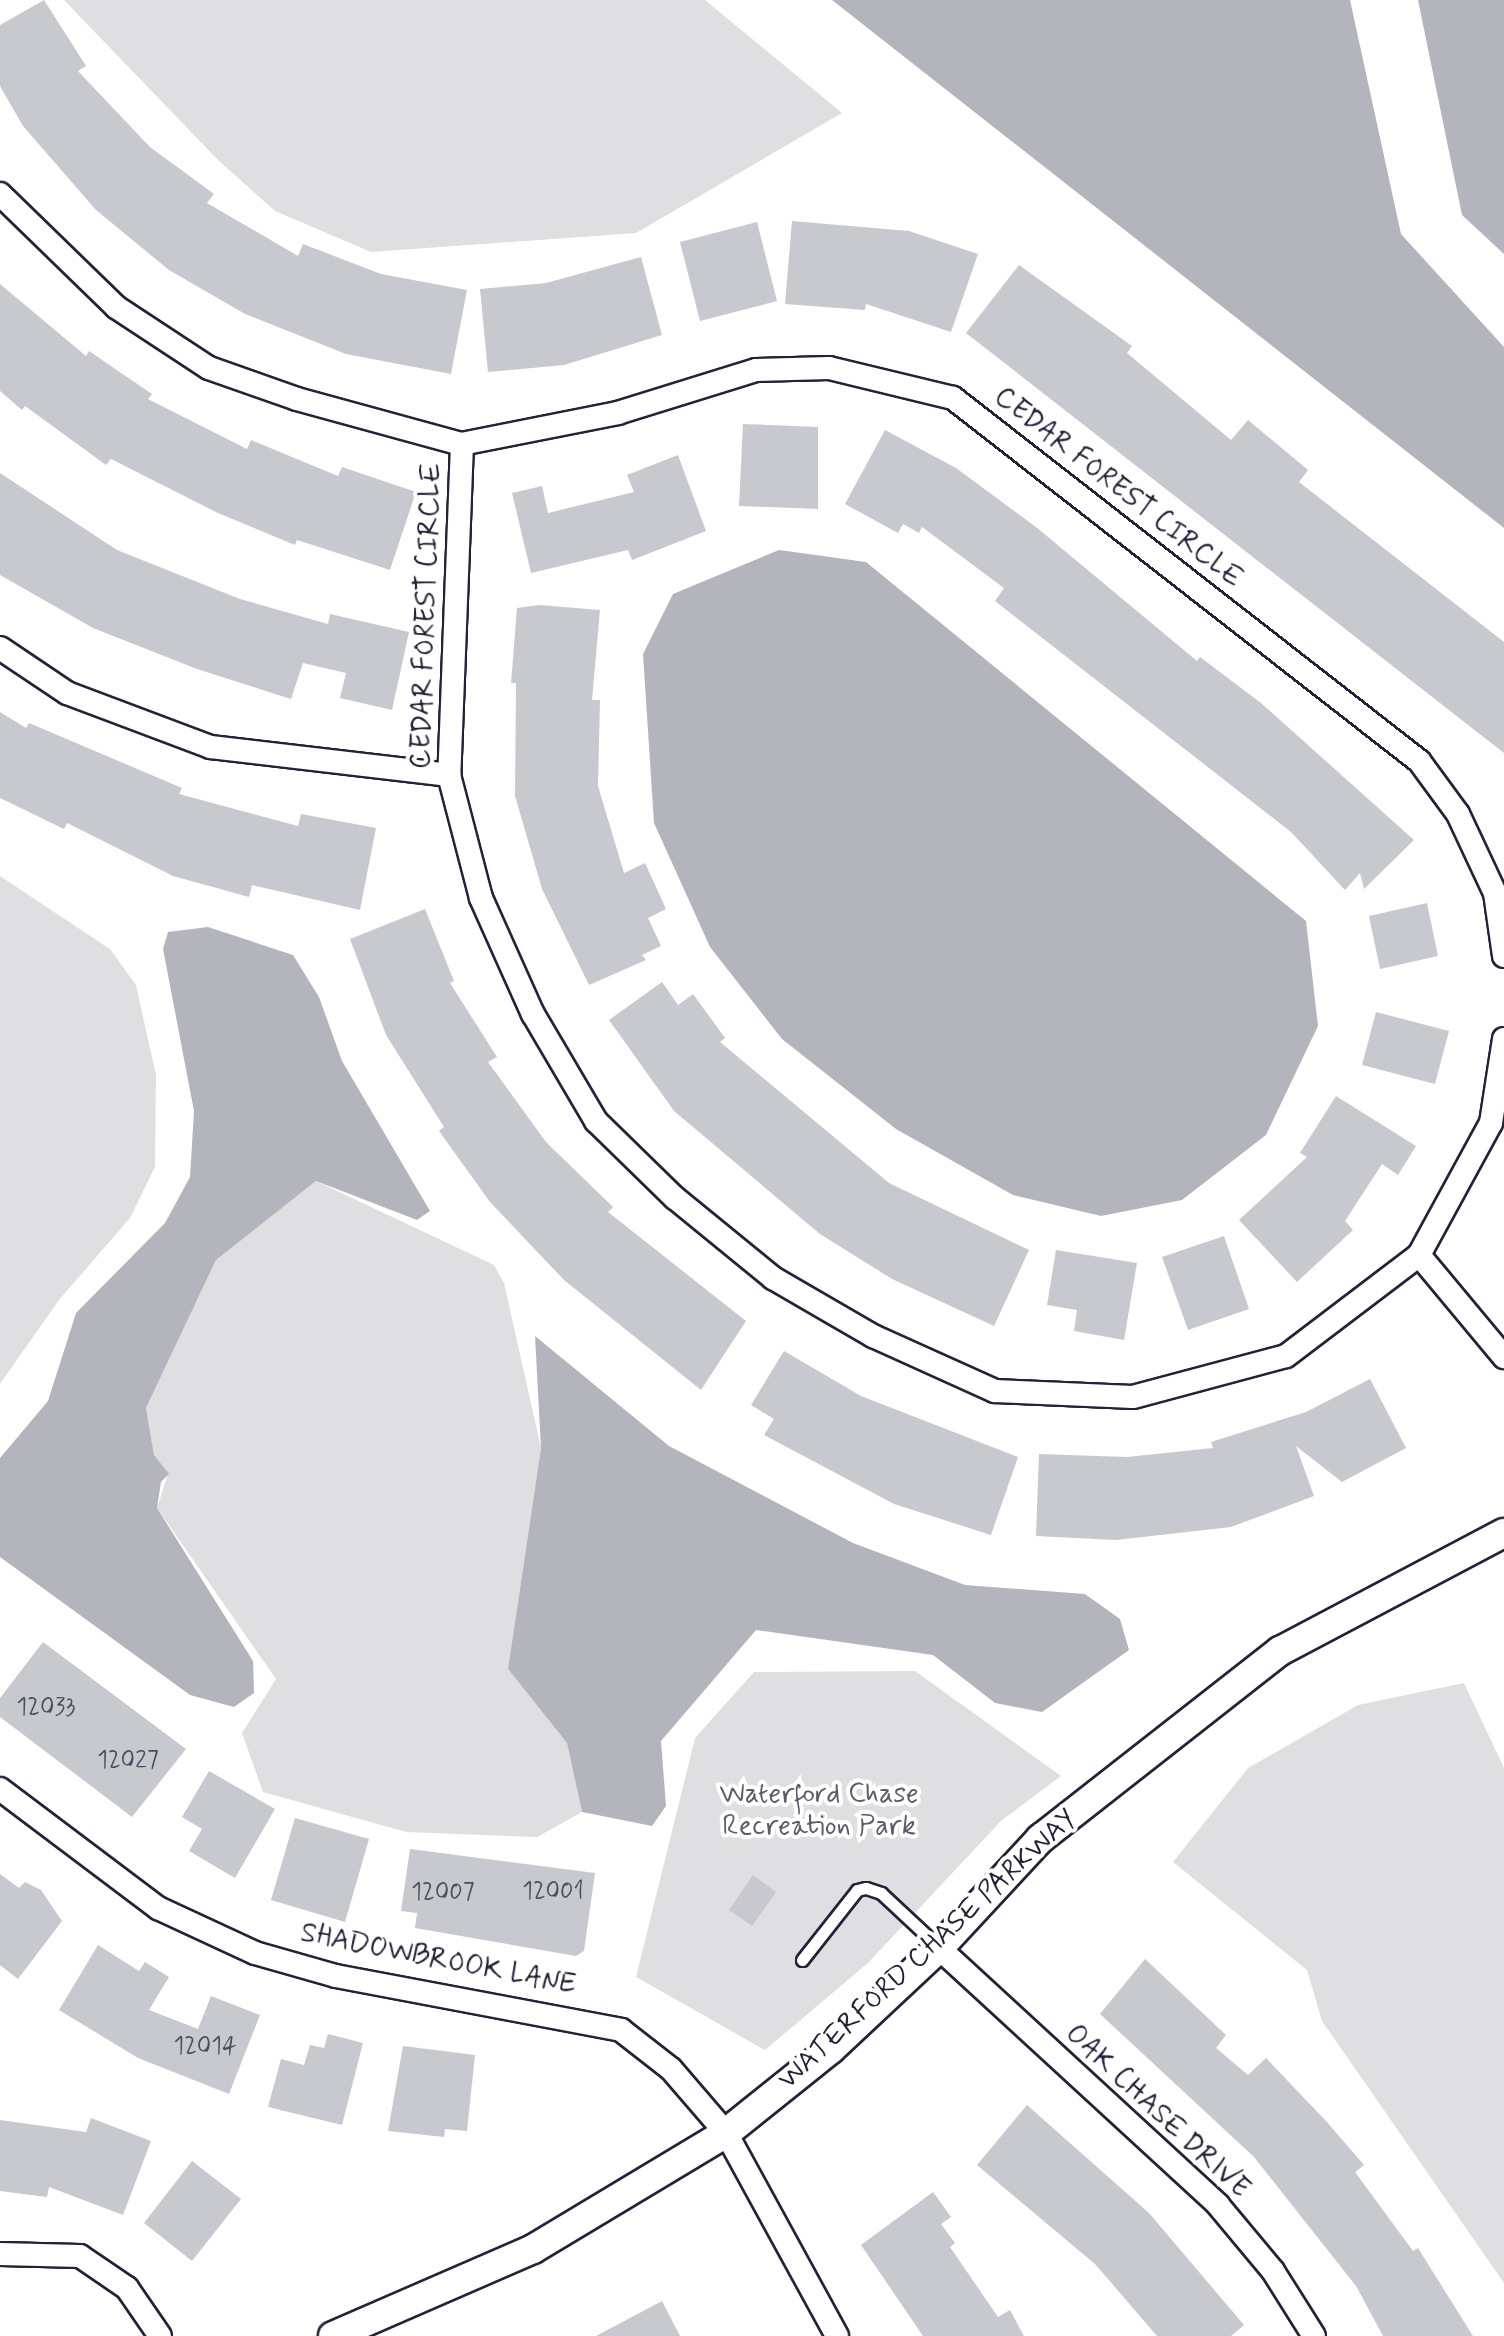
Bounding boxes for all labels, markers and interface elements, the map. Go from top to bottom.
street label: CEDAR FOREST CIRCLE [985,379,1251,597]
street label: CEDAR FOREST CIRCLE [405,459,449,773]
house number: 12033 [17,1694,75,1722]
house number: 12027 [97,1747,159,1775]
park label: Waterford Chase Recreation Park [718,1778,920,1844]
street label: WATERFORD CHASE PARKWAY [772,1803,1084,2097]
house number: 12001 [522,1878,584,1906]
house number: 12007 [411,1879,475,1907]
street label: SHADOWBROOK LANE [294,1916,582,2004]
street label: OAK CHASE DRIVE [1054,2014,1260,2210]
house number: 12014 [173,2033,237,2061]

